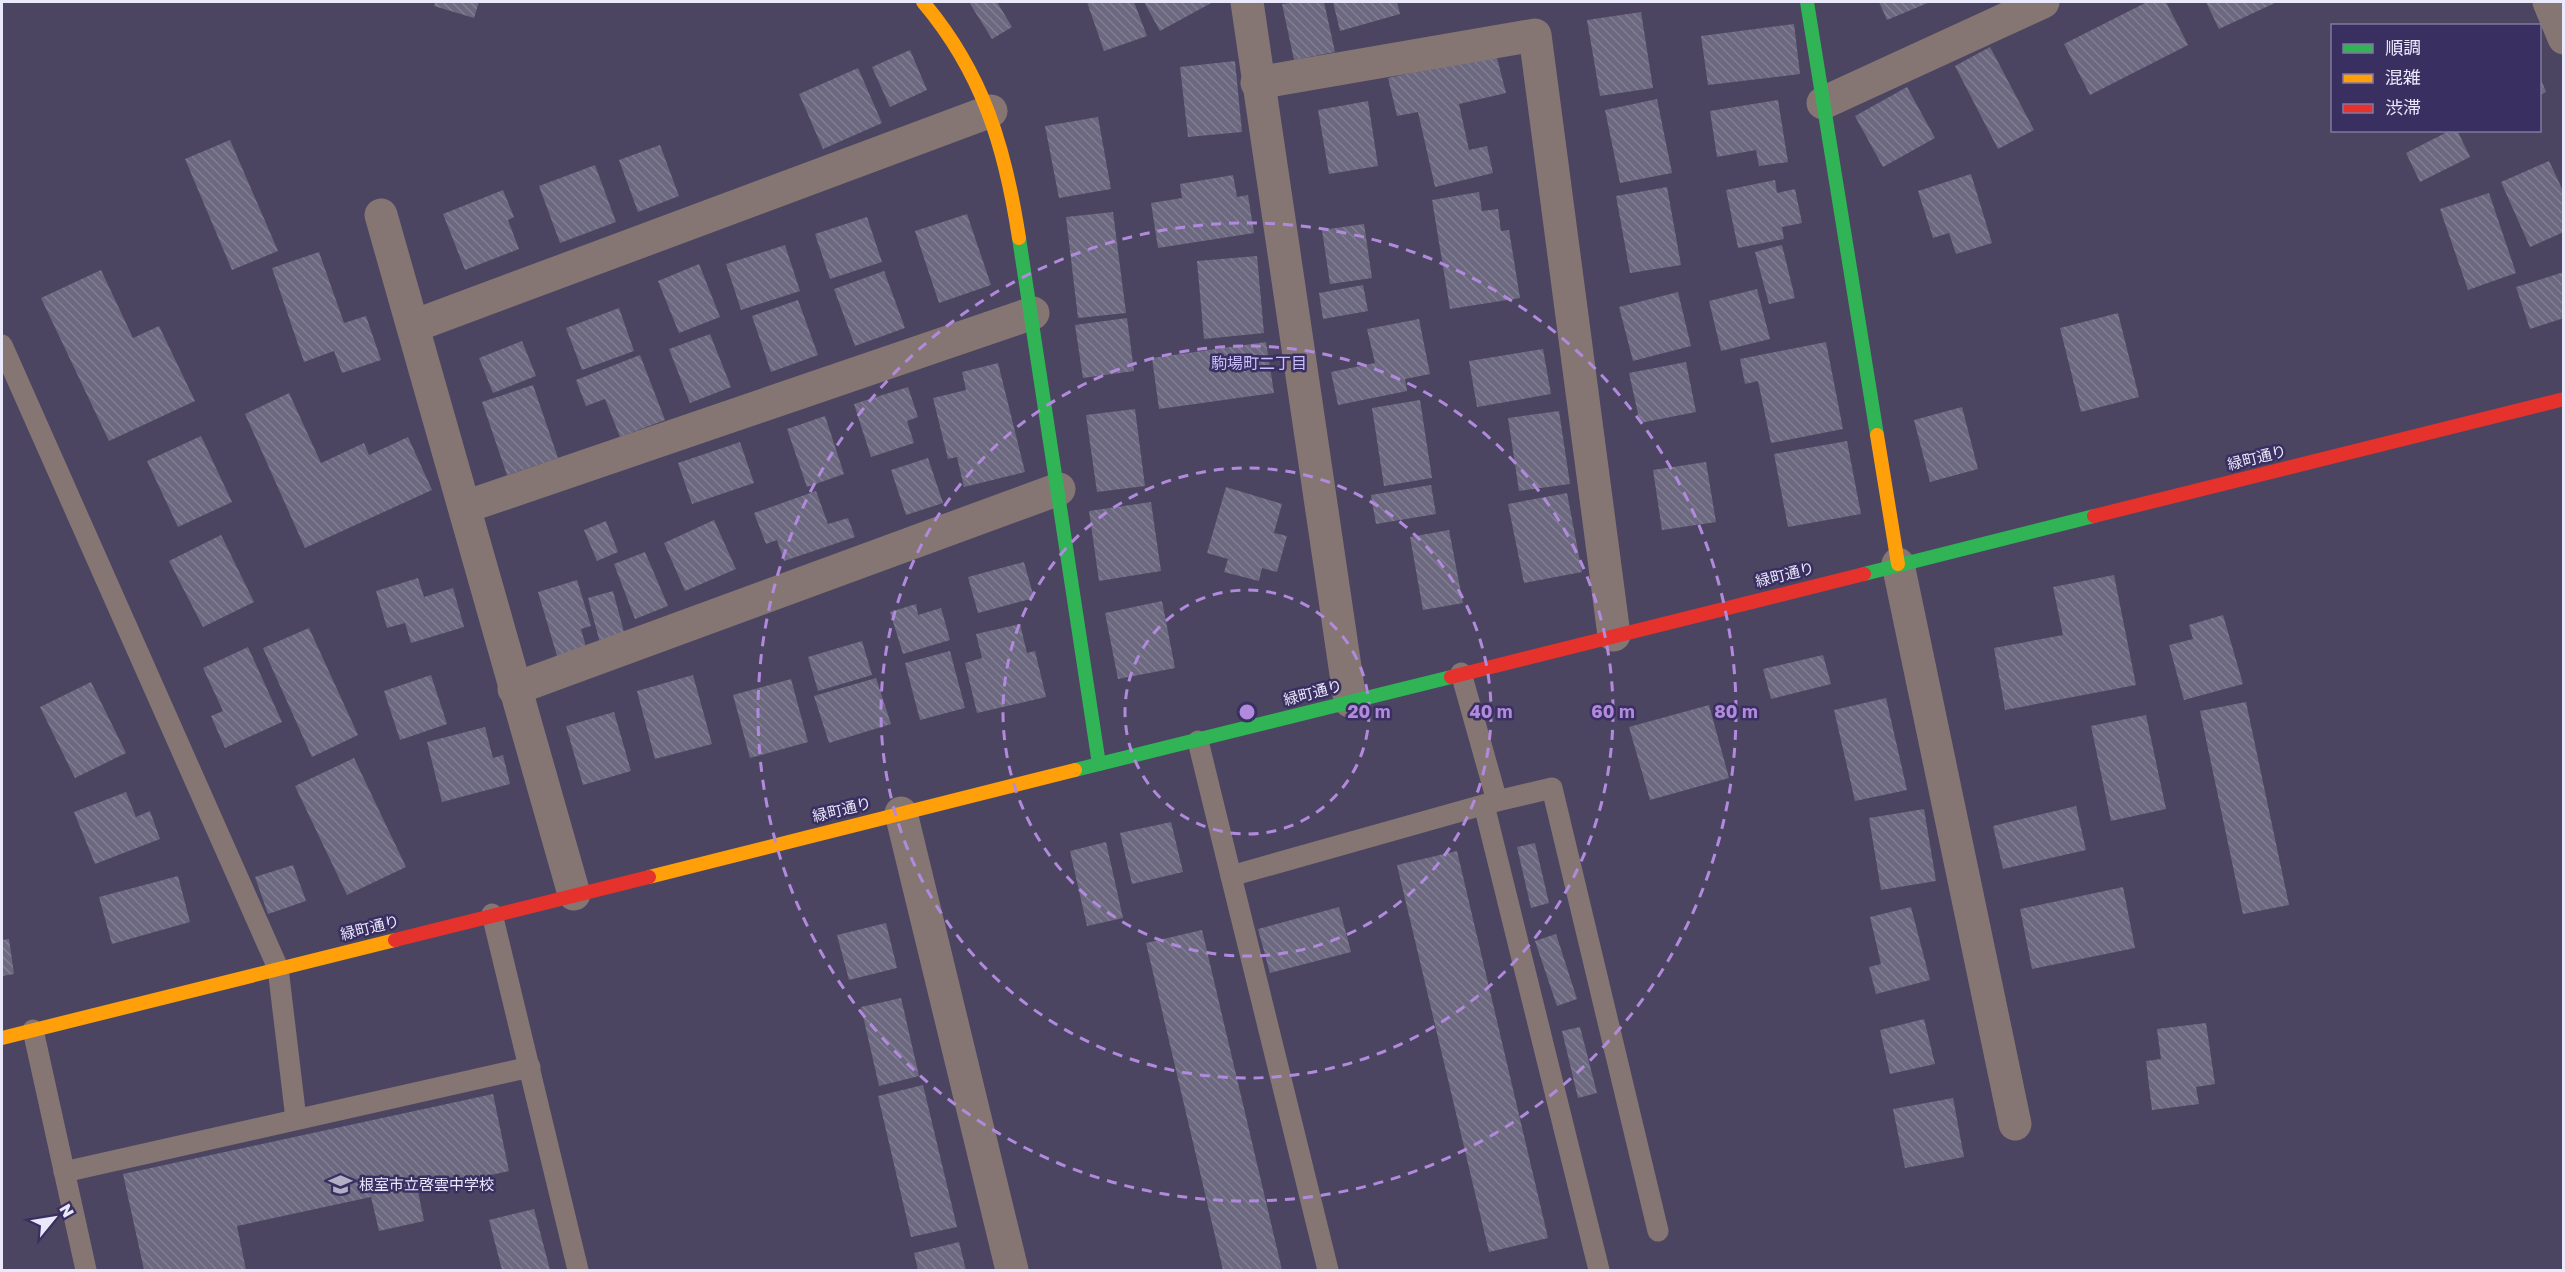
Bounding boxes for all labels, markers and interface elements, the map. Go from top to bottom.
legend [2331,24,2541,132]
text: 順調 [2385,36,2421,58]
text: 混雑 [2385,66,2421,88]
text: 渋滞 [2385,96,2421,118]
district label: 駒場町二丁目 [1211,353,1307,373]
street label: 緑町通り [2225,441,2288,473]
street label: 緑町通り [1753,558,1816,590]
street label: 緑町通り [1281,676,1344,708]
text: 20 m [1348,700,1390,722]
text: 40 m [1469,700,1513,722]
text: 60 m [1591,700,1635,722]
text: 80 m [1714,700,1758,722]
centre of rings [1237,702,1257,722]
street label: 緑町通り [810,793,873,825]
street label: 緑町通り [338,911,401,943]
school or university icon: 根室市立啓雲中学校 [328,1172,354,1198]
place label: 根室市立啓雲中学校 [359,1175,494,1193]
north arrow [24,1188,84,1248]
text: N [55,1200,79,1221]

